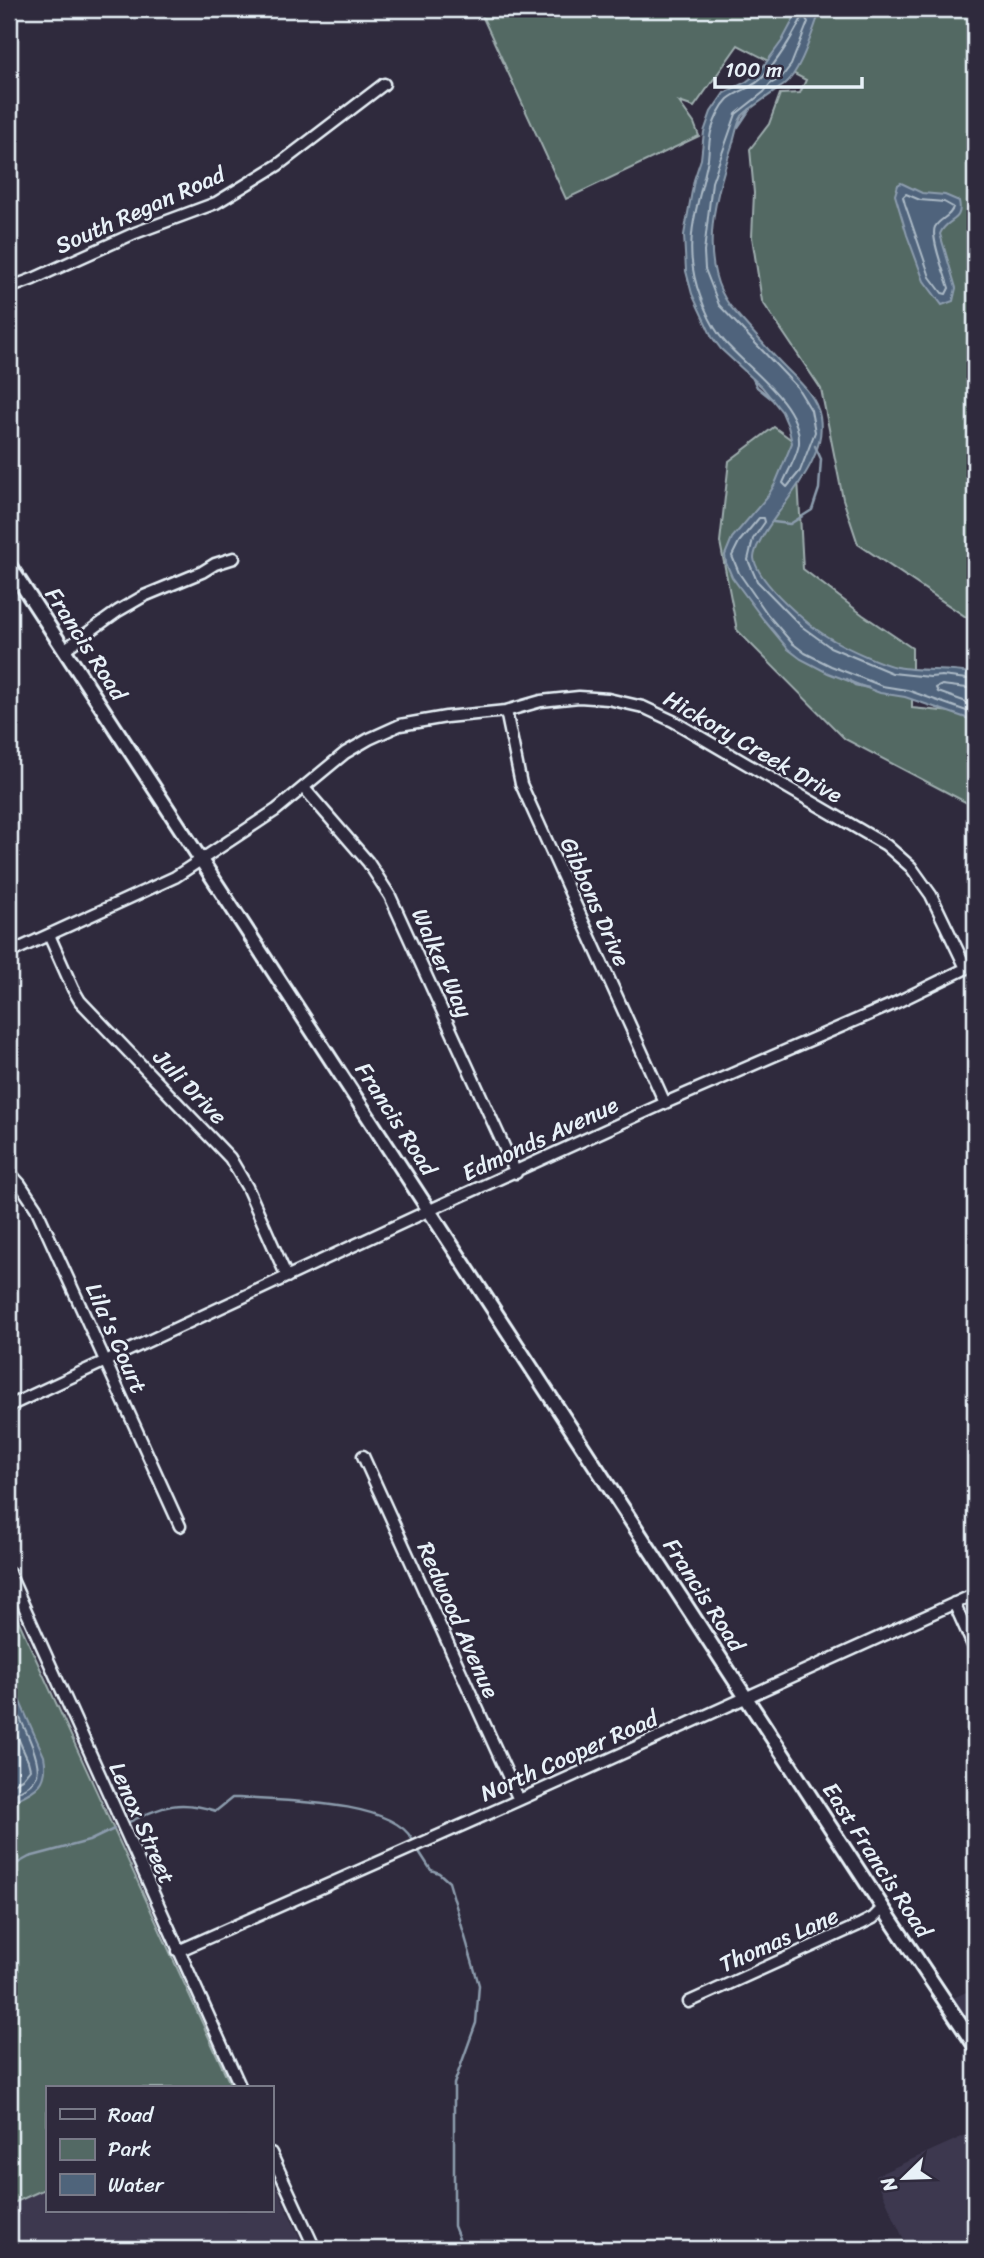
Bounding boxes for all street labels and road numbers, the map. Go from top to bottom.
street label: South Regan Road [48,153,233,266]
street label: Francis Road [34,579,139,711]
street label: Hickory Creek Drive [655,679,851,815]
street label: Gibbons Drive [548,830,642,974]
street label: Walker Way [400,901,484,1025]
street label: Juli Drive [142,1038,238,1135]
street label: Francis Road [344,1054,449,1186]
street label: Edmonds Avenue [455,1085,625,1193]
street label: Lila's Court [73,1276,159,1400]
street label: Francis Road [652,1530,757,1662]
street label: Redwood Avenue [405,1535,511,1705]
street label: North Cooper Road [473,1698,666,1814]
street label: Lenox Street [97,1755,187,1891]
street label: East Francis Road [811,1774,944,1948]
street label: Thomas Lane [712,1895,846,1985]

